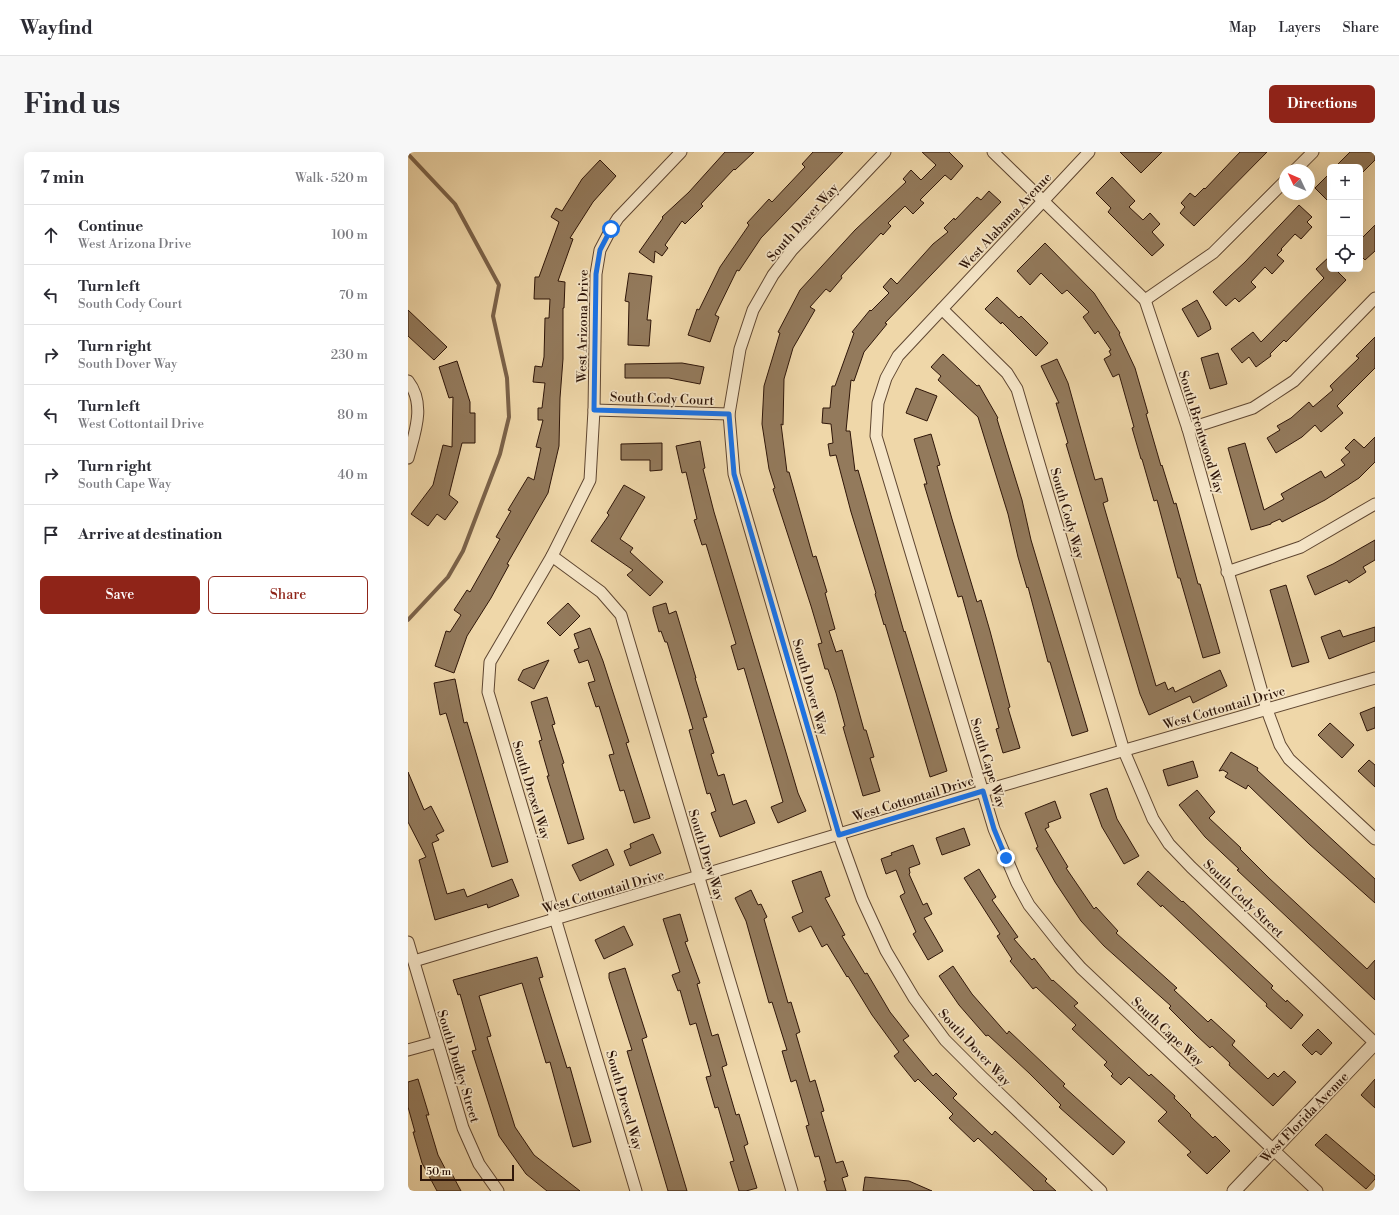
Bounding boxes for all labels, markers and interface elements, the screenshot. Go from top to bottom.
text: Wayfind [20,16,93,40]
text: Map [1229,19,1256,37]
text: Layers [1278,19,1321,37]
text: Share [1343,19,1379,37]
button: Directions [1269,85,1375,123]
text: Find us [24,87,120,122]
north arrow [1279,164,1315,200]
map controls [1327,164,1363,272]
button: + [1327,164,1363,200]
text: 7 min [40,167,84,189]
street label: West Alabama Avenue [956,169,1055,274]
text: Walk · 520 m [295,170,368,186]
street label: South Dover Way [764,180,842,265]
button: − [1327,200,1363,236]
text: Continue [78,217,143,236]
route start [602,220,620,238]
icon: ahead [40,224,62,246]
text: 100 m [332,227,368,243]
text: West Arizona Drive [78,236,191,252]
button: locate [1327,236,1363,272]
street label: West Arizona Drive [574,269,592,384]
text: Turn left [78,277,140,296]
icon: left [40,284,62,306]
text: 70 m [339,287,368,303]
text: South Cody Court [78,296,182,312]
text: Turn right [78,337,152,356]
icon: right [40,344,62,366]
text: 230 m [331,347,368,363]
text: South Dover Way [78,356,177,372]
street label: South Brentwood Way [1175,369,1228,497]
street label: South Cody Court [610,389,715,409]
text: Turn left [78,397,140,416]
icon: left [40,404,62,426]
text: 80 m [337,407,368,423]
text: West Cottontail Drive [78,416,204,432]
text: Turn right [78,457,152,476]
icon: right [40,464,62,486]
street label: South Cody Way [1046,466,1088,561]
text: 40 m [338,467,368,483]
text: South Cape Way [78,476,171,492]
icon: arrive [40,524,62,546]
text: Arrive at destination [78,525,222,544]
button: Save [40,576,200,614]
button: Share [208,576,368,614]
street label: South Dover Way [789,637,832,738]
street label: West Cottontail Drive [1160,683,1288,733]
street label: South Cape Way [967,716,1010,811]
street label: South Drexel Way [508,739,554,842]
street label: West Cottontail Drive [850,773,976,825]
street label: South Drew Way [685,808,728,904]
route end [997,849,1015,867]
street label: South Cody Street [1200,856,1287,941]
street label: West Cottontail Drive [539,867,667,917]
street label: South Cape Way [1128,994,1207,1070]
street label: South Dover Way [935,1006,1014,1090]
street label: South Dudley Street [433,1008,483,1125]
street label: South Drexel Way [602,1049,646,1152]
street label: West Florida Avenue [1257,1069,1352,1167]
scale bar [420,1163,514,1182]
text: 50 m [426,1165,451,1179]

